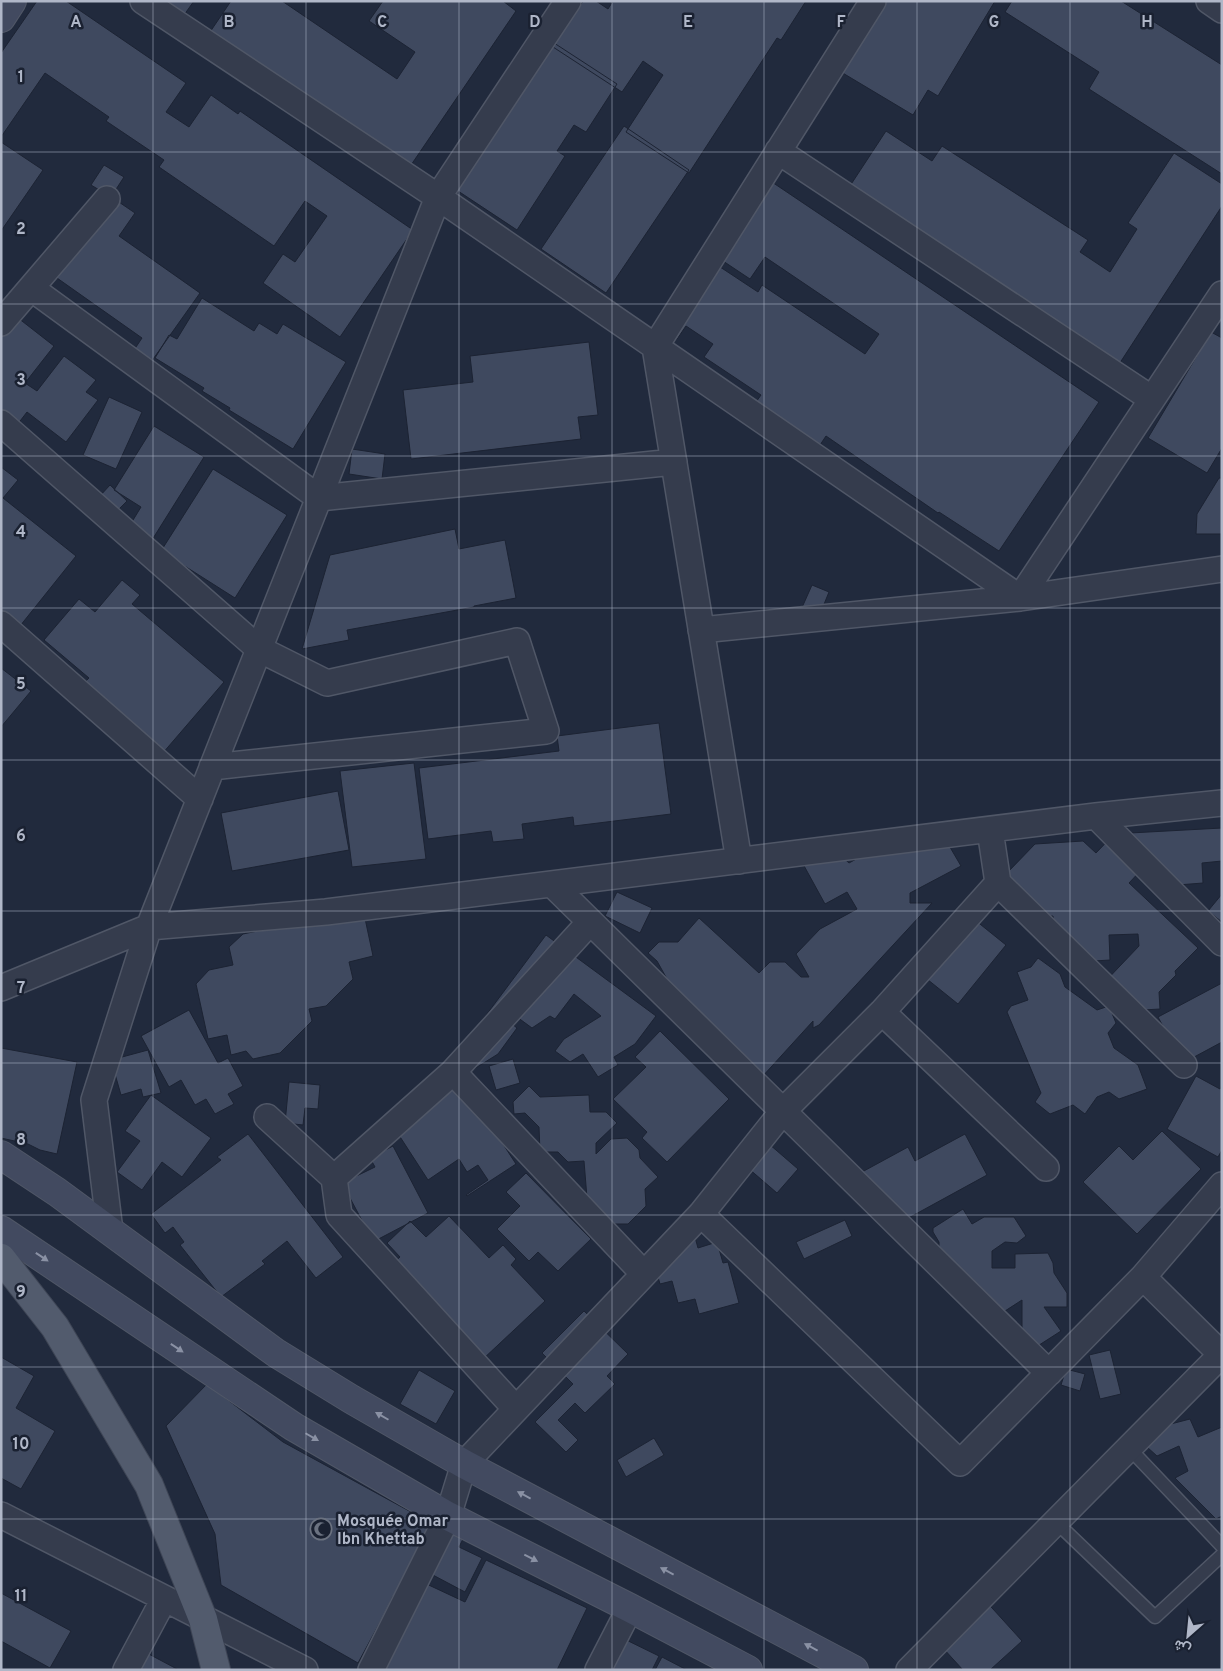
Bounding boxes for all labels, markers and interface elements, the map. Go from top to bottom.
text: A [70,13,82,33]
text: B [223,13,235,33]
text: C [377,13,387,33]
text: D [529,13,541,33]
text: E [683,13,693,33]
text: F [836,13,846,33]
text: G [989,13,999,33]
text: H [1141,13,1153,33]
text: 1 [18,68,24,88]
text: 2 [16,220,26,240]
text: 3 [16,371,26,391]
text: 4 [16,523,26,543]
text: 5 [16,675,26,695]
text: 6 [16,827,26,847]
text: 7 [17,979,25,999]
text: 8 [16,1131,26,1151]
one-way arrow [35,1253,49,1262]
text: 9 [16,1283,26,1303]
one-way arrow [170,1343,184,1353]
one-way arrow [375,1412,388,1421]
one-way arrow [306,1433,319,1442]
text: 10 [13,1435,29,1455]
one-way arrow [516,1491,531,1499]
place label: Mosquée Omar Ibn Khettab [337,1512,449,1550]
mosque icon: Mosquée Omar Ibn Khettab [309,1517,333,1541]
one-way arrow [524,1554,538,1562]
one-way arrow [660,1567,675,1575]
text: 11 [15,1587,27,1607]
north arrow [1163,1611,1213,1661]
text: ش [1171,1635,1194,1658]
one-way arrow [804,1643,818,1651]

